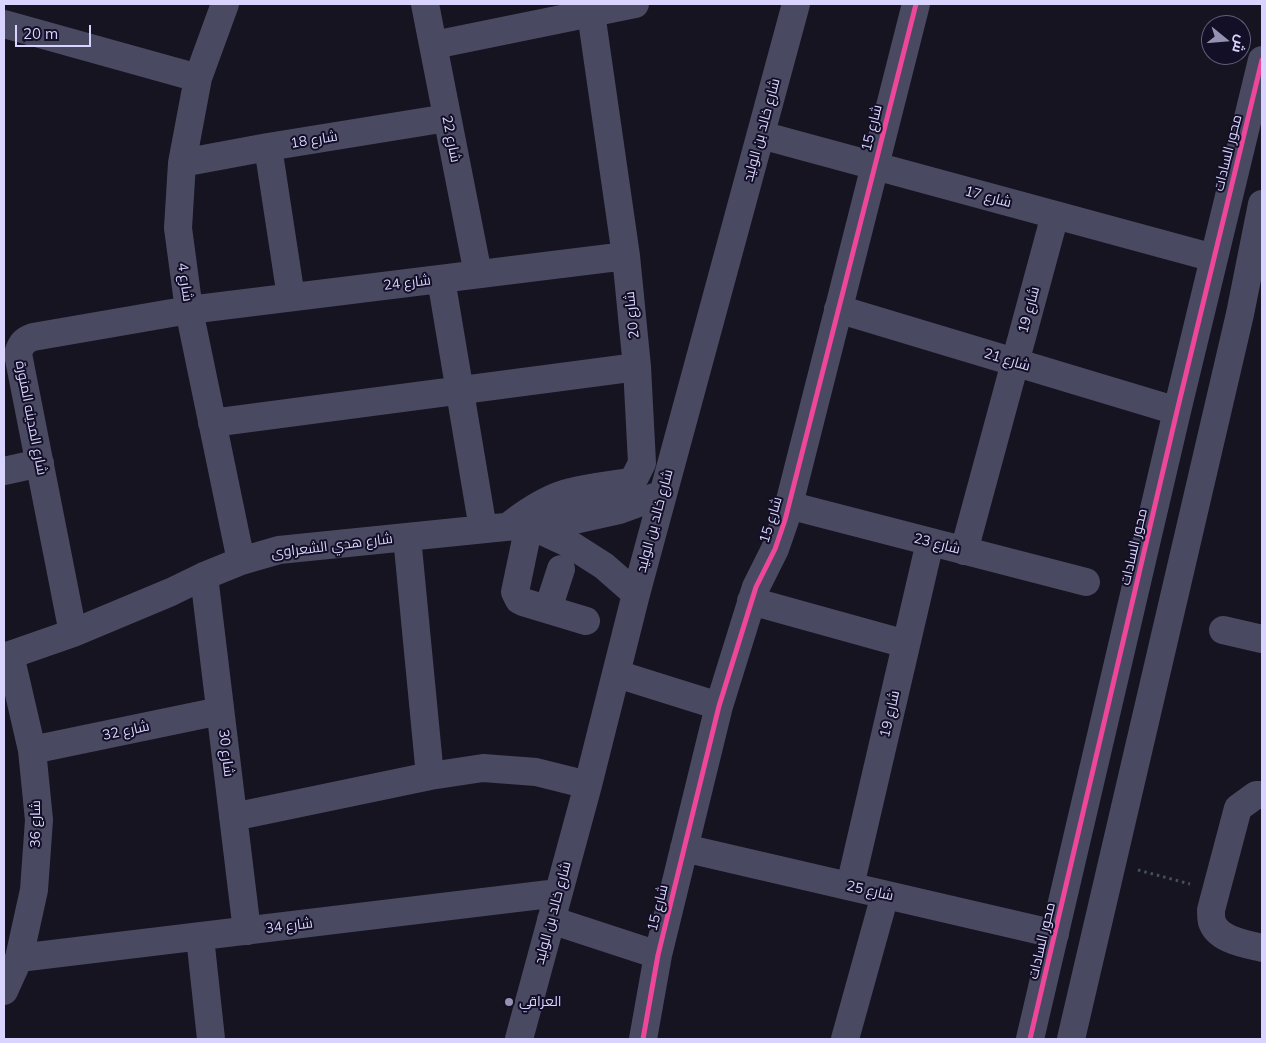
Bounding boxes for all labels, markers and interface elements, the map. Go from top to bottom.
scale bar [18,15,94,47]
north arrow [1201,15,1251,65]
text: 20 m [23,24,58,43]
text: ش [1228,33,1251,55]
street label: شارع خالد بن الوليد [740,77,784,183]
street label: شارع 15 [858,103,886,153]
street label: محور السادات [1210,113,1246,193]
street label: شارع 22 [438,114,464,164]
street label: شارع 18 [289,128,339,152]
street label: شارع 17 [963,183,1013,211]
street label: شارع 4 [174,261,196,303]
street label: شارع 24 [382,272,432,294]
street label: شارع 19 [1015,285,1043,335]
street label: شارع 20 [621,290,643,340]
street label: شارع 21 [982,345,1032,375]
street label: شارع المدينه المنورة [12,359,50,477]
street label: شارع خالد بن الوليد [633,468,677,574]
street label: شارع 15 [756,495,786,545]
street label: محور السادات [1117,507,1151,587]
street label: شارع هدي الشعراوى [270,530,394,562]
street label: شارع 23 [912,530,962,558]
street label: شارع 19 [876,689,904,739]
street label: شارع 32 [101,718,151,744]
street label: شارع 30 [215,728,237,778]
street label: شارع 36 [28,800,44,848]
street label: شارع خالد بن الوليد [531,860,575,966]
street label: شارع 25 [845,877,895,905]
street label: شارع 15 [644,883,672,933]
street label: محور السادات [1025,901,1059,981]
street label: شارع 34 [264,915,314,937]
place label: العراقي [519,994,562,1010]
marker: العراقي [503,996,515,1008]

